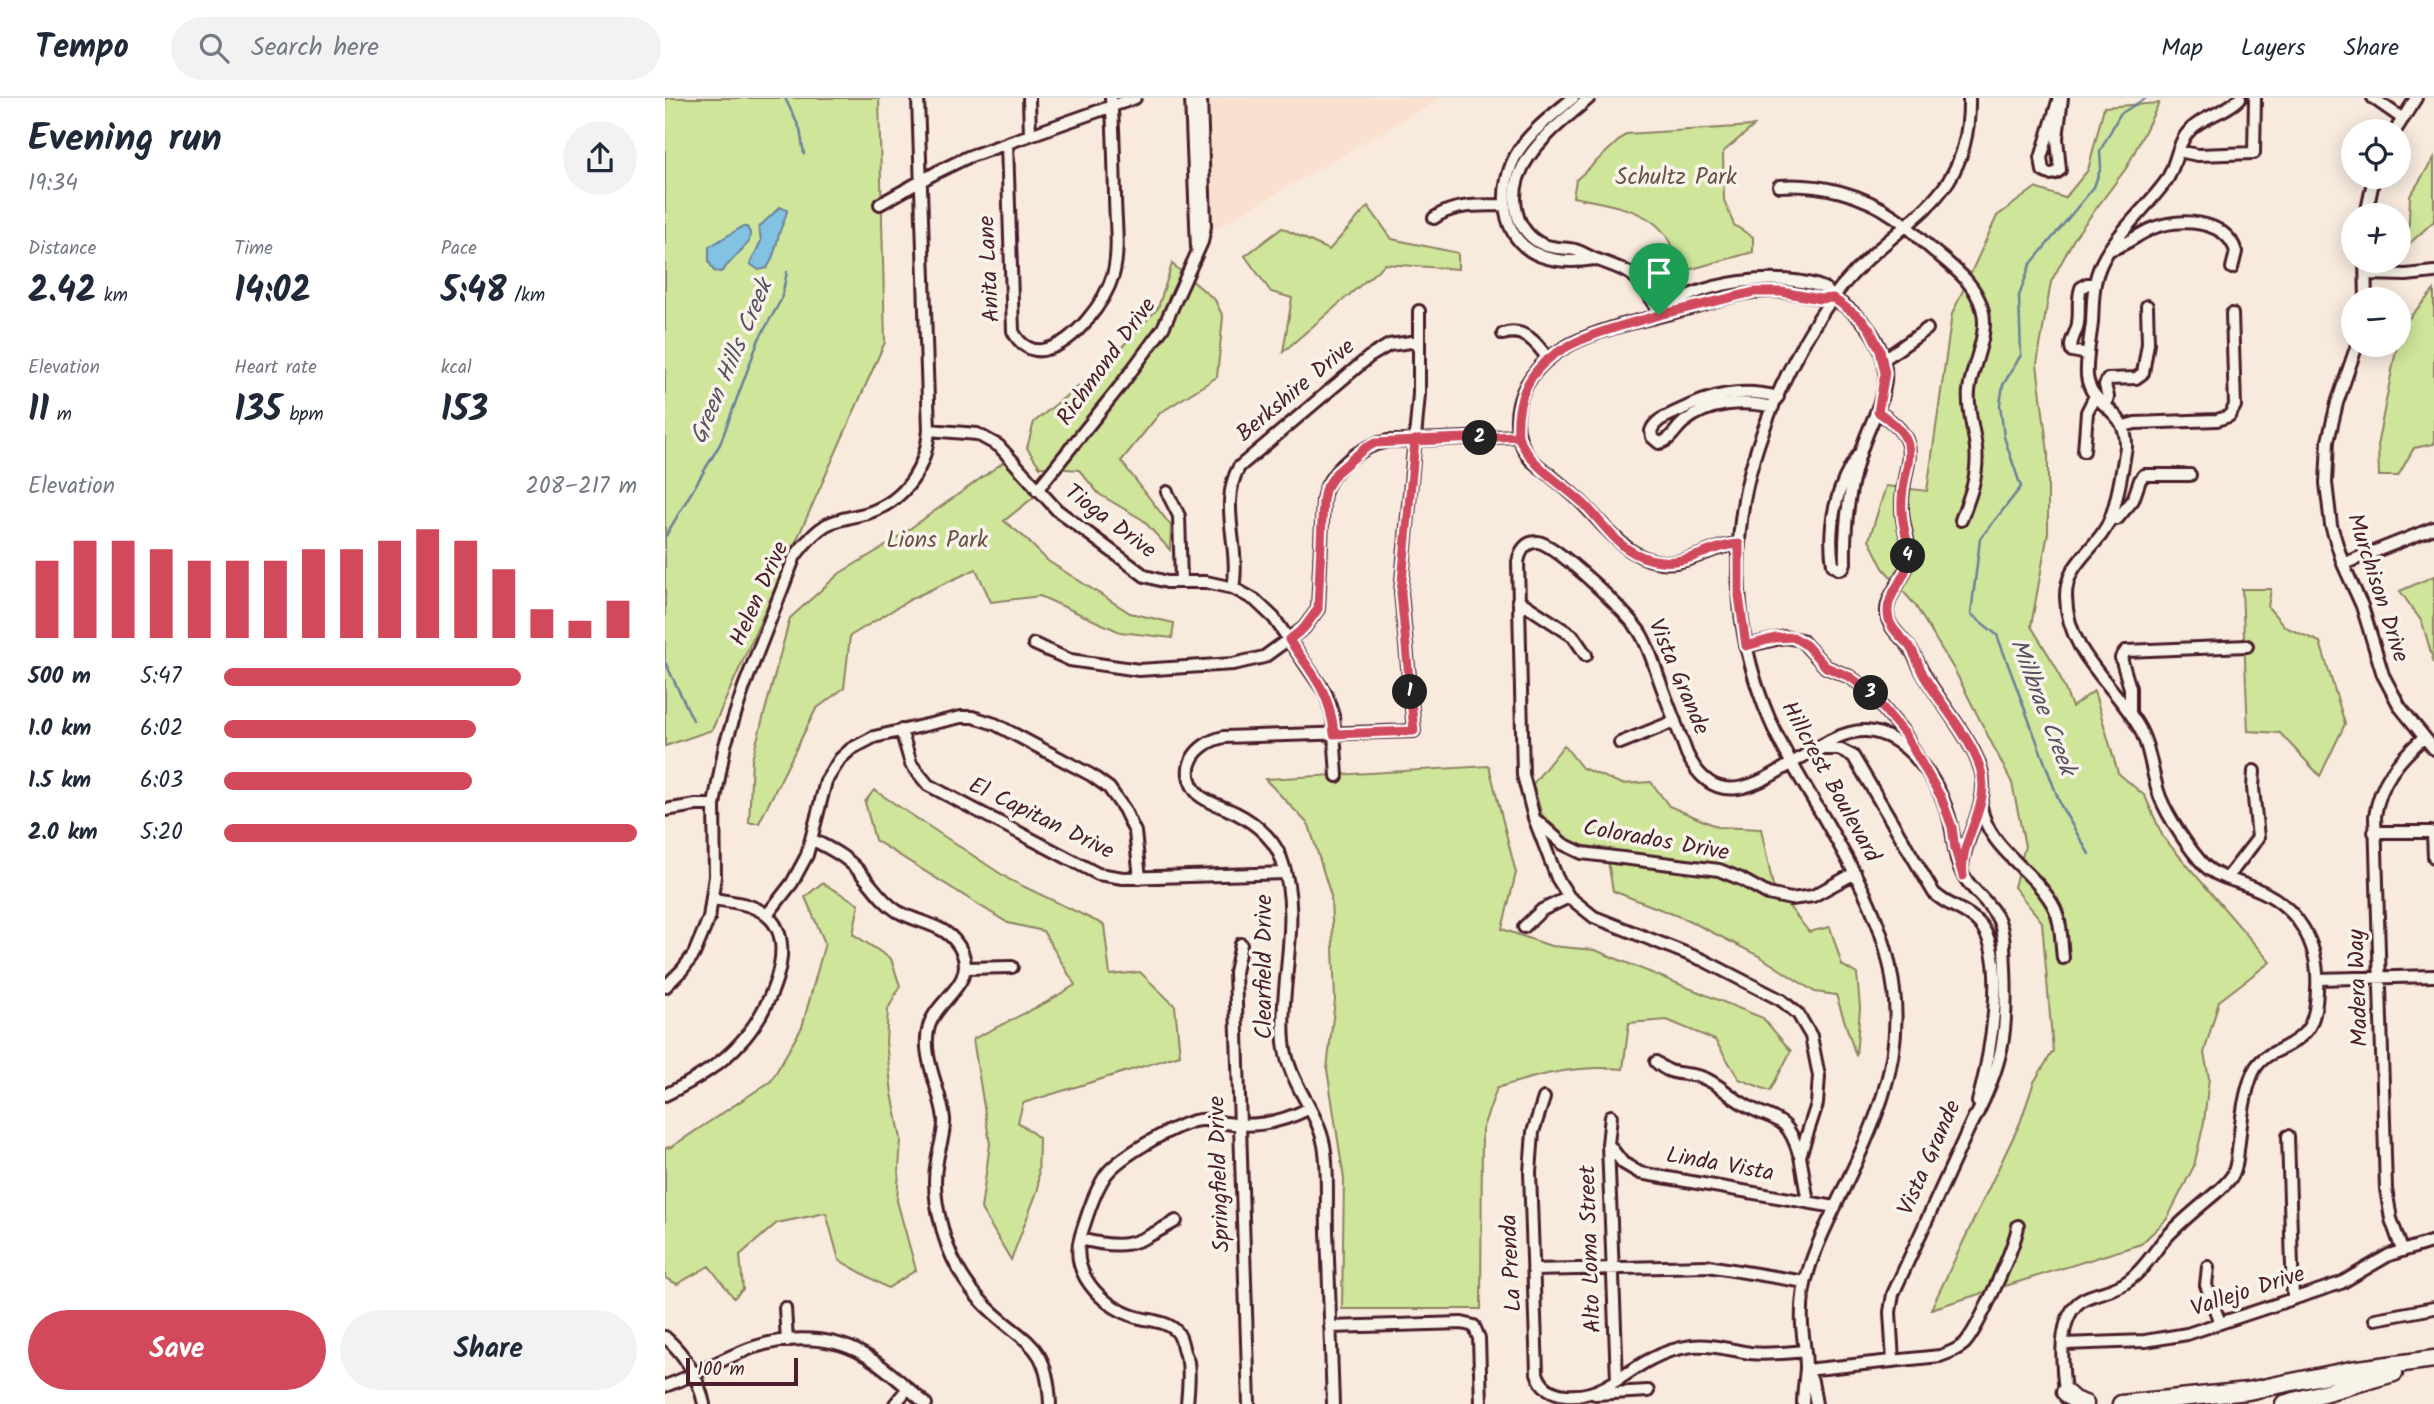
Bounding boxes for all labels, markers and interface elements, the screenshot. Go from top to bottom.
search box [171,17,661,80]
text: Tempo [35,22,129,75]
text: Search here [251,27,379,69]
icon: search [195,29,233,67]
text: Map [2161,29,2203,68]
text: Layers [2241,29,2305,68]
text: Share [2343,29,2399,68]
text: Evening run [28,110,222,170]
map controls [2341,119,2411,357]
button: locate [2341,119,2411,189]
button: share [563,121,637,195]
park label: Schultz Park [1615,160,1737,196]
text: 19:34 [28,166,78,202]
button: + [2341,203,2411,273]
street label: Anita Lane [969,215,1011,323]
text: Distance [28,234,96,264]
text: Time [234,234,273,264]
text: Pace [441,234,477,264]
pin [1629,243,1689,315]
icon: arrive [1640,254,1678,292]
text: 2.42 [28,264,96,320]
text: 14:02 [234,264,311,320]
text: 5:48 [441,264,507,320]
water label: Green Hills Creek [680,270,786,450]
text: km [96,281,128,311]
text: /km [507,281,545,311]
button: − [2341,287,2411,357]
street label: Richmond Drive [1048,290,1166,434]
street label: Berkshire Drive [1228,330,1364,452]
text: Elevation [28,353,100,383]
text: Heart rate [234,353,317,383]
text: kcal [441,353,472,383]
text: 11 [28,383,49,439]
text: 135 [234,383,282,439]
text: 153 [441,383,488,439]
text: m [49,400,72,430]
text: bpm [282,400,324,430]
pin: 2 [1463,420,1497,456]
text: 2 [1474,422,1485,452]
text: Elevation [28,469,115,505]
text: 208–217 m [526,469,637,505]
street label: Tioga Drive [1056,475,1164,569]
street label: Murchison Drive [2336,509,2418,667]
park label: Lions Park [886,523,988,559]
street label: Helen Drive [721,536,799,652]
pin: 4 [1891,538,1925,574]
text: 4 [1902,540,1913,570]
street label: Vista Grande [1637,613,1719,741]
water label: Millbrae Creek [1998,633,2087,785]
text: 500 m [28,659,91,695]
text: 5:47 [140,659,181,695]
pin: 1 [1393,674,1427,710]
text: 1 [1407,676,1412,706]
pin: 3 [1853,676,1889,710]
text: 3 [1865,677,1876,707]
street label: Hillcrest Boulevard [1771,695,1890,870]
text: 1.0 km [28,711,91,747]
text: 6:02 [140,711,183,747]
text: 1.5 km [28,763,91,799]
text: 6:03 [140,763,183,799]
street label: El Capitan Drive [962,768,1120,870]
street label: Colorados Drive [1580,810,1732,872]
text: 2.0 km [28,815,98,851]
text: 5:20 [140,815,183,851]
street label: Clearfield Drive [1247,895,1283,1039]
street label: Madera Way [2339,928,2379,1048]
street label: Springfield Drive [1199,1095,1241,1253]
street label: Vista Grande [1889,1095,1971,1221]
street label: Linda Vista [1663,1138,1777,1192]
street label: Alto Loma Street [1570,1163,1612,1333]
street label: La Prenda [1491,1213,1533,1313]
street label: Vallejo Drive [2186,1257,2310,1327]
button: Save [28,1310,326,1390]
button: Share [340,1310,637,1390]
scale bar [686,1355,798,1387]
text: 100 m [697,1355,745,1385]

